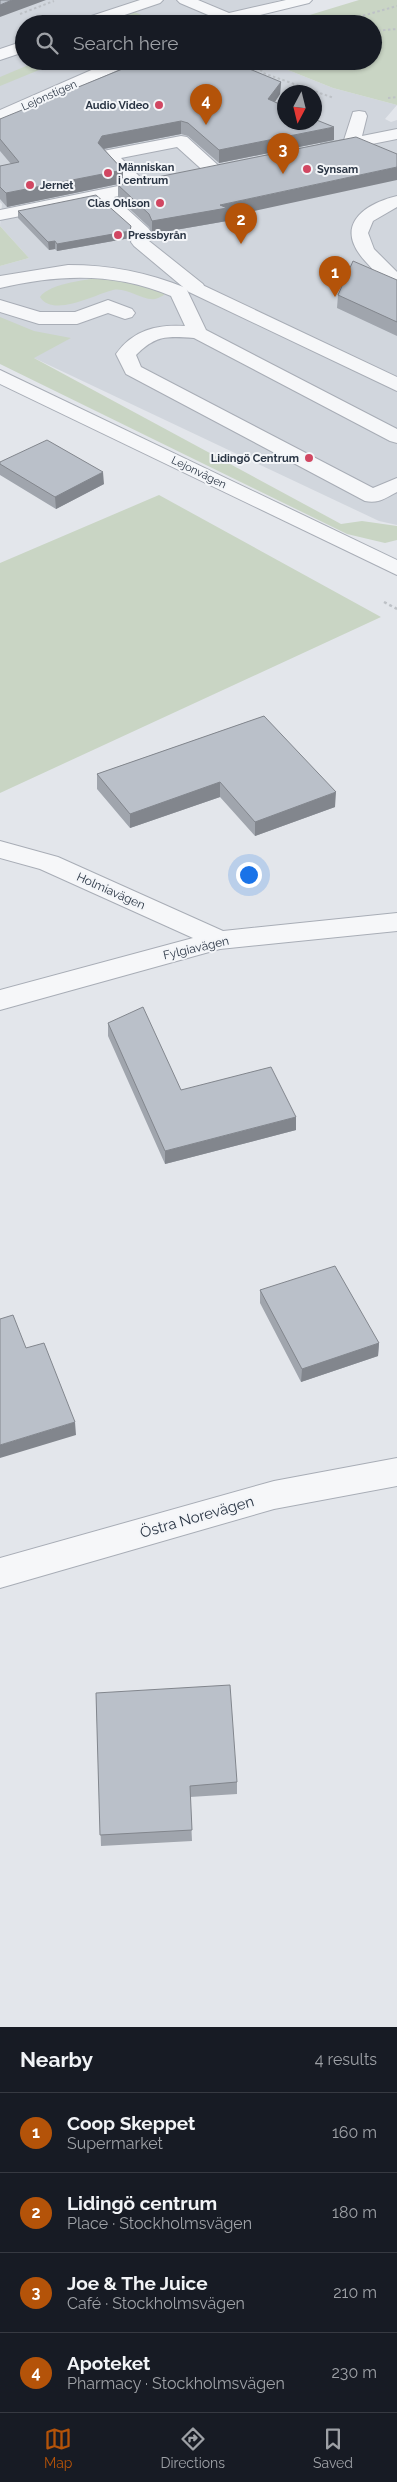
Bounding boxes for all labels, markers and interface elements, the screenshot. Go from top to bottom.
search box [15,15,382,70]
icon: search [33,29,61,57]
text: Search here [73,32,179,54]
street label: Lejonstigen [19,77,79,113]
pin: 4 [190,84,222,125]
north arrow [277,85,322,130]
place label: Audio Video [85,99,149,112]
marker: Audio Video [153,99,165,111]
pin: 3 [267,133,299,174]
place label: Människan i centrum [118,161,175,187]
marker: Synsam [301,163,313,175]
place label: Synsam [317,163,358,176]
marker: Människan i centrum [102,167,114,179]
marker: Jernet [24,179,36,191]
place label: Jernet [40,179,74,192]
place label: Clas Ohlson [87,197,150,210]
marker: Clas Ohlson [154,197,166,209]
pin: 2 [225,203,257,244]
marker: Pressbyrån [112,229,124,241]
place label: Pressbyrån [128,229,187,242]
pin: 1 [319,256,351,297]
place label: Lidingö Centrum [211,452,299,465]
marker: Lidingö Centrum [303,452,315,464]
street label: Lejonvägen [169,454,228,491]
your location [236,862,262,888]
street label: Holmiavägen [75,870,147,912]
street label: Fylgiavägen [162,934,230,962]
street label: Östra Norevägen [138,1491,256,1542]
text: Nearby [20,2047,93,2072]
text: 4 results [315,2050,377,2069]
text: Coop Skeppet [67,2112,195,2134]
text: 1 [32,2123,40,2142]
text: 160 m [332,2123,377,2142]
text: Supermarket [67,2134,163,2153]
text: Lidingö centrum [67,2192,217,2214]
text: 2 [31,2203,41,2222]
text: 180 m [332,2203,377,2222]
text: Place · Stockholmsvägen [67,2214,252,2233]
text: Joe & The Juice [67,2272,208,2294]
text: 3 [32,2283,40,2302]
text: 210 m [333,2283,377,2302]
text: Café · Stockholmsvägen [67,2294,245,2313]
text: Apoteket [67,2352,150,2374]
text: 4 [31,2363,41,2382]
text: 230 m [332,2363,377,2382]
text: Pharmacy · Stockholmsvägen [67,2374,285,2393]
tab: Map [44,2425,72,2471]
tab: Directions [160,2425,225,2471]
tab: Saved [313,2425,353,2471]

